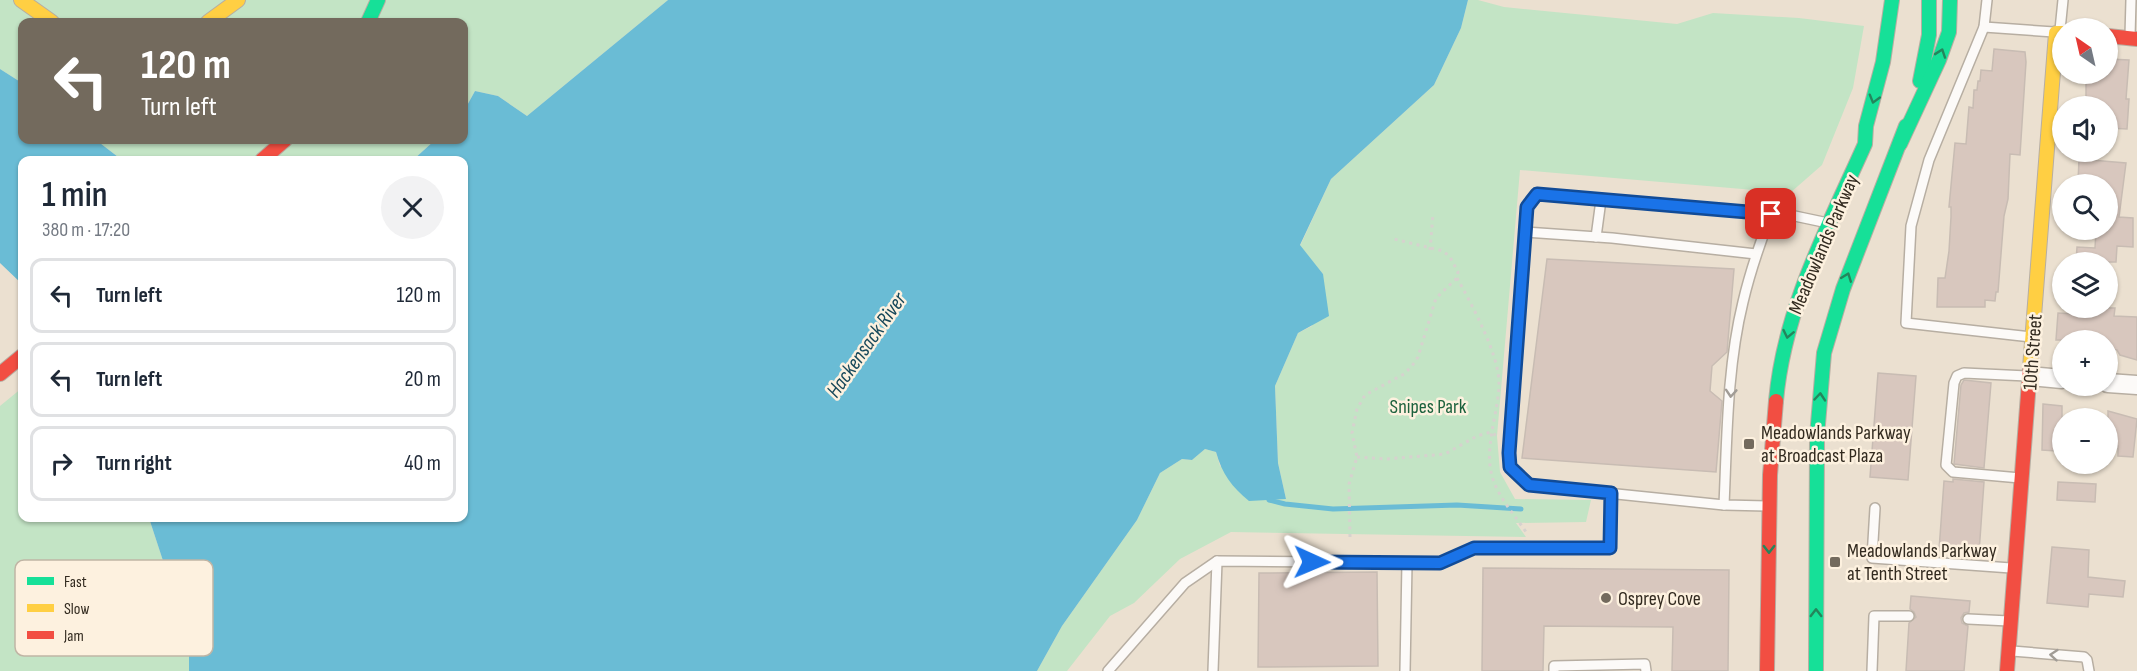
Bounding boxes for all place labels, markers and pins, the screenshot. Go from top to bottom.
pin [1745,188,1796,239]
place label: Meadowlands Parkway at Broadcast Plaza [1761,421,1911,468]
marker: Meadowlands Parkway at Broadcast Plaza [1742,437,1756,451]
place label: Meadowlands Parkway at Tenth Street [1847,539,1997,586]
marker: Meadowlands Parkway at Tenth Street [1828,555,1842,569]
place label: Osprey Cove [1618,587,1701,611]
marker: Osprey Cove [1599,591,1613,605]

